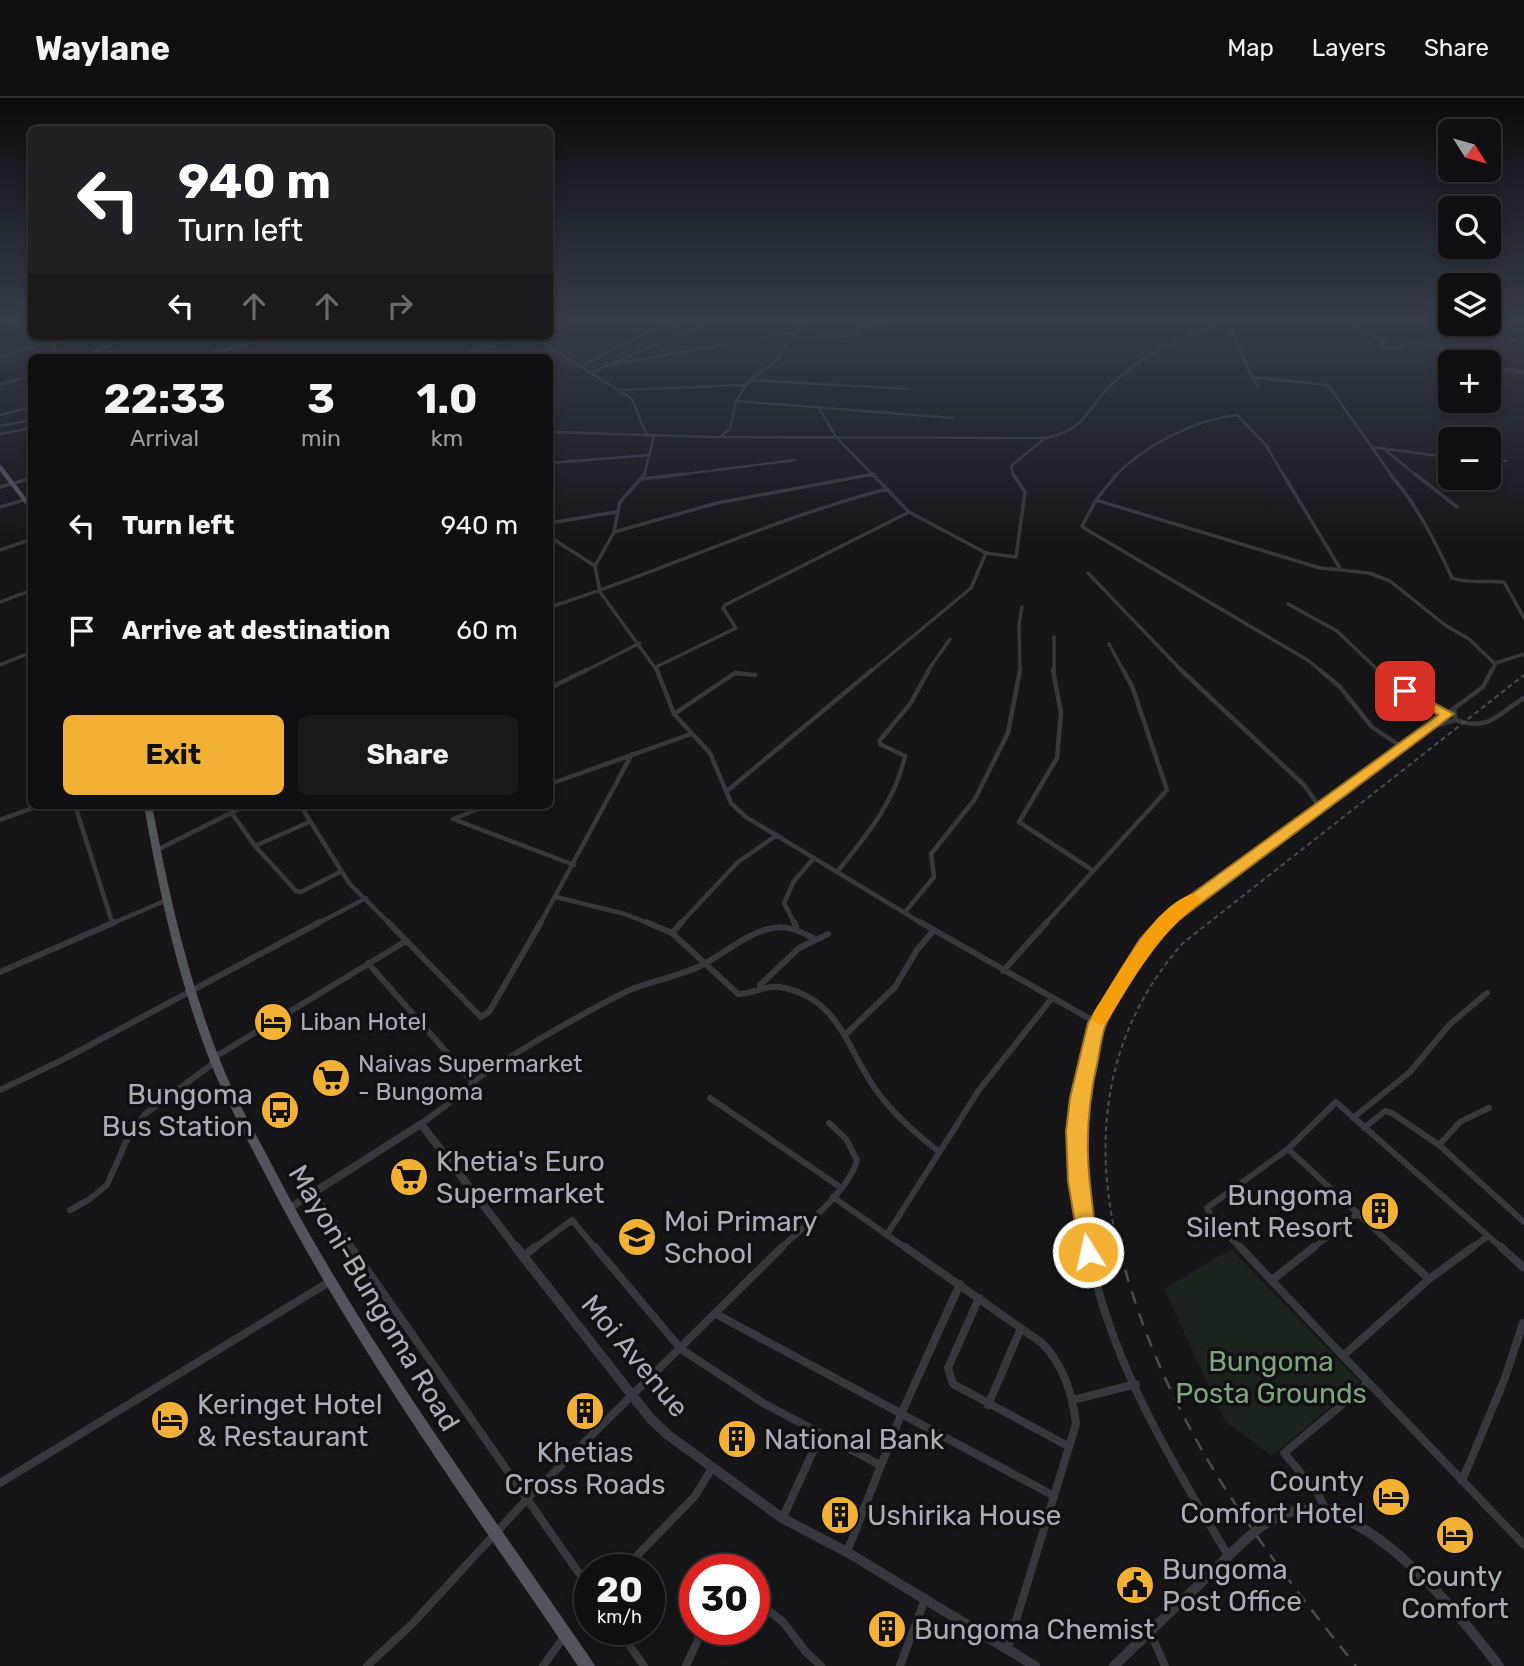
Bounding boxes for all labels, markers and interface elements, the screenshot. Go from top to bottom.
text: Waylane [35,29,170,68]
text: Map [1227,34,1274,62]
text: Layers [1312,34,1386,62]
text: Share [1424,34,1489,62]
north arrow [1438,119,1502,182]
map controls [1438,119,1501,490]
text: 940 m [178,152,331,210]
icon: left [63,154,154,245]
button: search [1438,196,1501,259]
text: Turn left [178,211,303,249]
button: layers [1438,273,1501,336]
icon: left [162,287,200,325]
icon: ahead [235,287,273,325]
icon: ahead [308,287,346,325]
icon: right [381,287,419,325]
button: + [1438,350,1501,413]
text: 22:33 [103,374,226,424]
text: 3 [307,374,335,424]
text: 1.0 [416,374,478,424]
text: Arrival [130,424,199,452]
text: min [301,424,341,452]
text: km [431,424,463,452]
button: − [1438,427,1501,490]
icon: left [63,507,101,545]
text: Turn left [122,510,234,541]
text: 940 m [441,510,518,541]
icon: arrive [63,612,101,650]
text: Arrive at destination [122,615,390,646]
text: 60 m [456,615,518,646]
pin [1375,661,1435,721]
icon: arrive [1386,672,1424,710]
button: Exit [63,715,284,795]
button: Share [298,715,518,795]
hotel icon: Liban Hotel [252,1001,294,1043]
place label: Liban Hotel [300,1008,427,1036]
place label: Naivas Supermarket - Bungoma [358,1050,582,1106]
supermarket icon: Naivas Supermarket - Bungoma [310,1057,352,1099]
place label: Bungoma Bus Station [102,1078,253,1143]
bus stop icon: Bungoma Bus Station [259,1089,301,1131]
place label: Khetia's Euro Supermarket [436,1145,605,1210]
supermarket icon: Khetia's Euro Supermarket [388,1156,430,1198]
street label: Mayoni-Bungoma Road [281,1159,467,1437]
place label: Bungoma Silent Resort [1186,1179,1353,1244]
building icon: Bungoma Silent Resort [1359,1190,1401,1232]
place label: Moi Primary School [664,1205,818,1270]
position arrow [1051,1215,1125,1289]
school or university icon: Moi Primary School [616,1216,658,1258]
street label: Moi Avenue [574,1288,696,1424]
park label: Bungoma Posta Grounds [1175,1345,1367,1410]
place label: Keringet Hotel & Restaurant [197,1388,383,1453]
building icon: Khetias Cross Roads [564,1390,606,1432]
hotel icon: Keringet Hotel & Restaurant [149,1399,191,1441]
building icon: National Bank [716,1418,758,1460]
place label: National Bank [764,1423,945,1456]
place label: Khetias Cross Roads [504,1436,666,1501]
place label: County Comfort Hotel [1180,1465,1364,1530]
hotel icon: County Comfort Hotel [1370,1476,1412,1518]
building icon: Ushirika House [819,1494,861,1536]
place label: Ushirika House [867,1499,1061,1532]
hotel icon: County Comfort [1434,1514,1476,1556]
place label: Bungoma Post Office [1162,1553,1302,1618]
speed limit sign: 30 [679,1554,770,1645]
place label: County Comfort [1401,1560,1509,1625]
public building icon: Bungoma Post Office [1114,1564,1156,1606]
text: 20 [596,1569,643,1611]
text: km/h [597,1606,642,1628]
building icon: Bungoma Chemist [866,1608,908,1650]
place label: Bungoma Chemist [914,1613,1155,1646]

